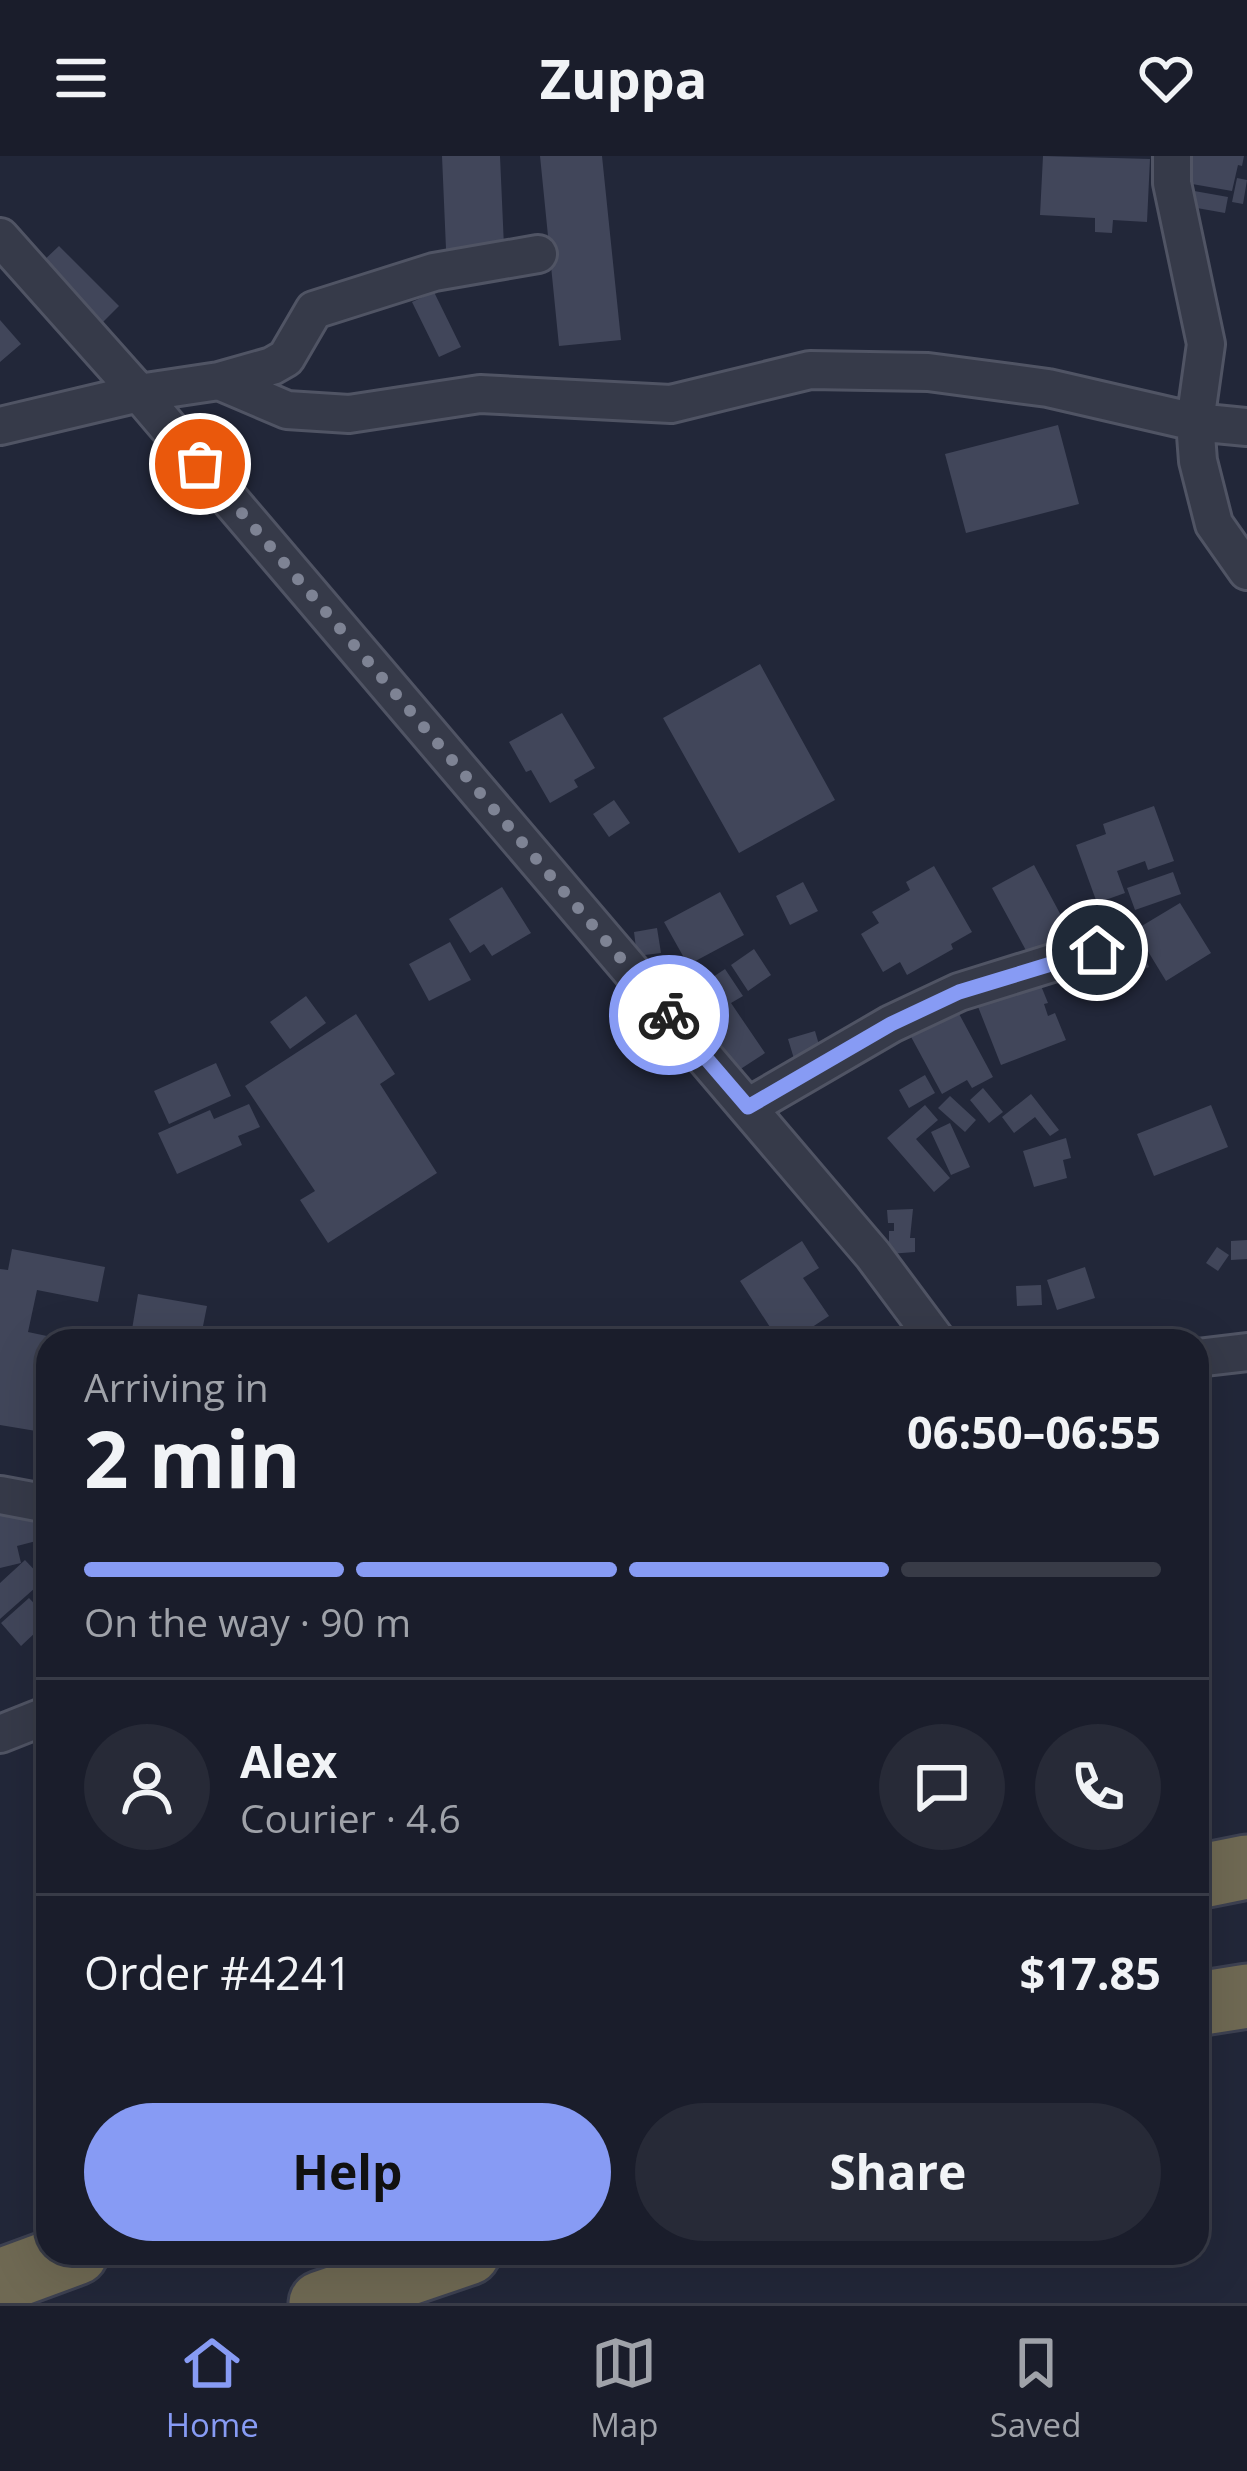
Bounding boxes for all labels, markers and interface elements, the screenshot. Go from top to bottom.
text: Zuppa [540,41,707,115]
icon: menu [48,45,114,111]
icon: heart [1133,45,1199,111]
pin [149,413,251,515]
icon: bag [167,431,233,497]
pin [1046,899,1148,1001]
icon: home [1064,917,1130,983]
courier [609,955,729,1075]
icon: bike [636,982,702,1048]
text: Arriving in [84,1360,269,1413]
text: 06:50–06:55 [907,1401,1161,1462]
text: 2 min [84,1405,301,1511]
text: On the way · 90 m [84,1595,411,1648]
button: person [84,1724,210,1850]
button: chat [879,1724,1005,1850]
button: phone [1035,1724,1161,1850]
text: Alex [240,1730,337,1791]
text: Courier · 4.6 [240,1791,461,1844]
text: Order #4241 [84,1942,352,2003]
text: $17.85 [1020,1942,1161,2003]
button: Help [84,2103,611,2241]
button: Share [635,2103,1161,2241]
tab: Home [166,2330,259,2447]
tab: Map [590,2330,658,2447]
tab: Saved [990,2330,1081,2447]

